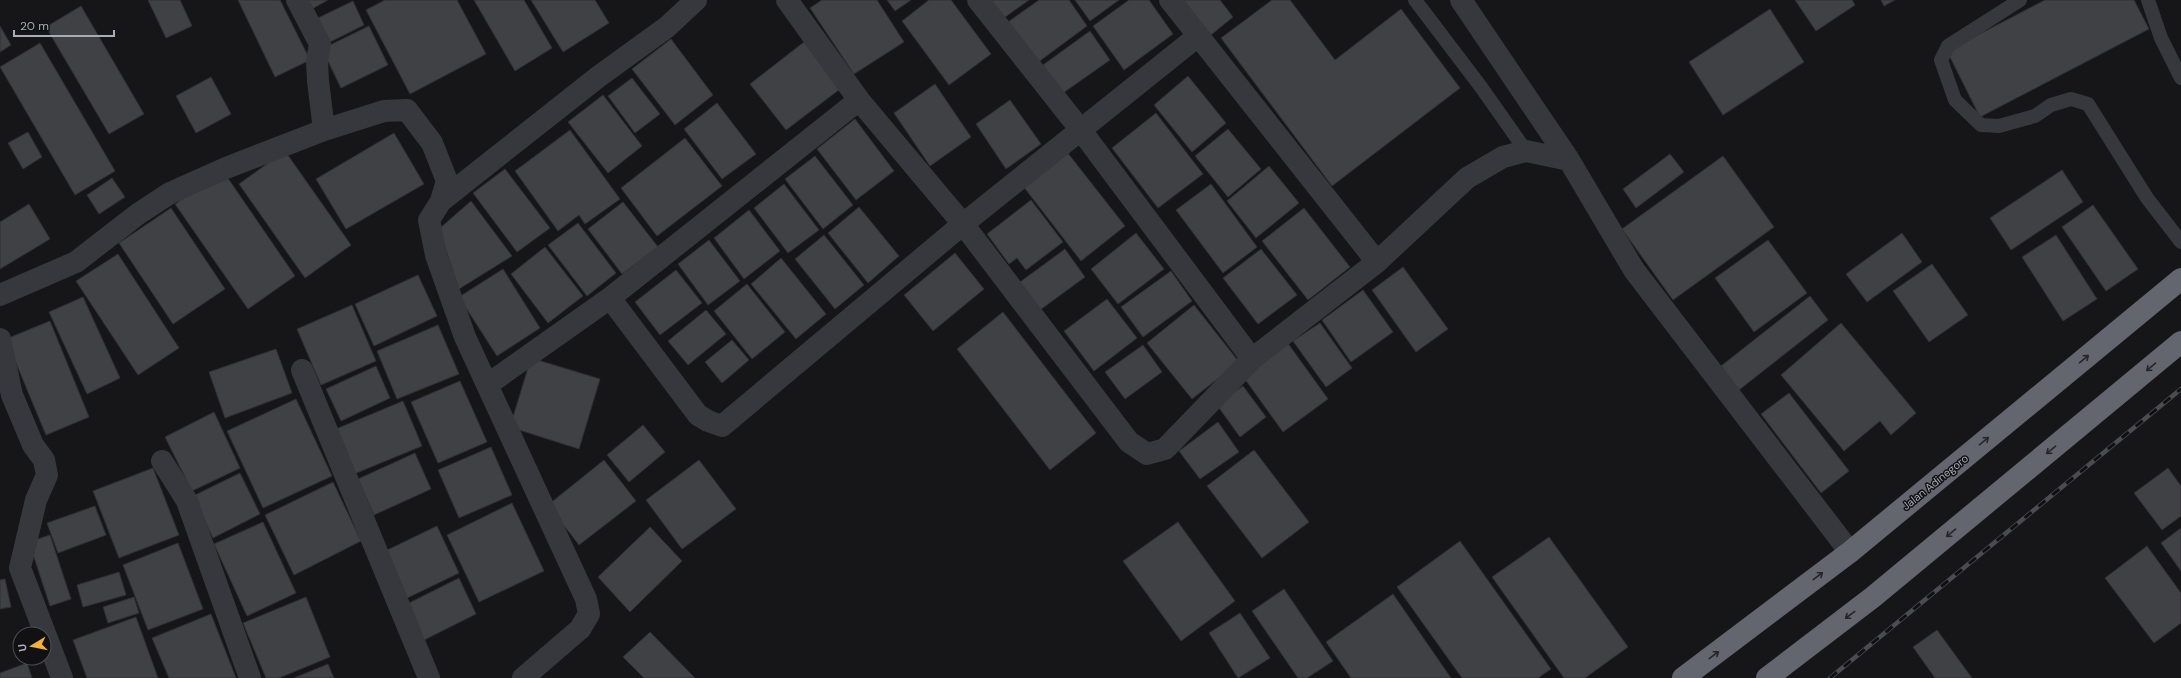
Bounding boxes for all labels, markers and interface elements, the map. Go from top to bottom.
scale bar [14,12,114,38]
text: 20 m [20,18,49,34]
one-way arrow [2079,354,2090,363]
one-way arrow [2146,363,2156,372]
one-way arrow [1979,437,1989,446]
one-way arrow [2045,446,2056,455]
street label: Jalan Adinegoro [1899,451,1971,513]
one-way arrow [1945,529,1956,538]
one-way arrow [1812,572,1823,580]
one-way arrow [1844,611,1855,619]
north arrow [12,626,52,666]
text: U [15,643,30,653]
one-way arrow [1708,650,1719,659]

